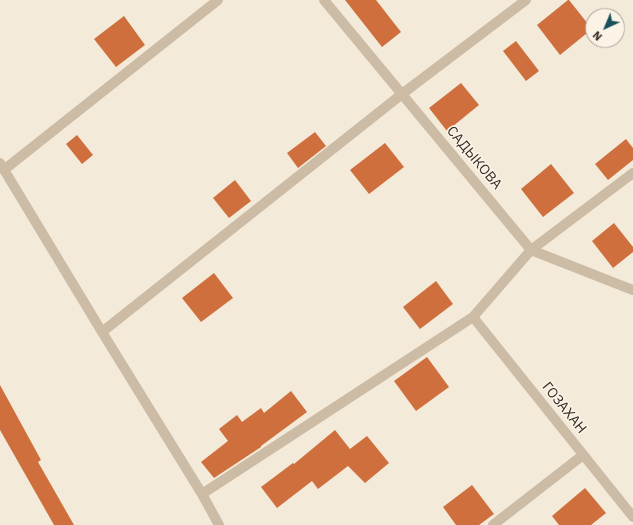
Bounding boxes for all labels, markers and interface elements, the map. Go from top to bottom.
north arrow [585,8,625,48]
text: N [590,28,605,44]
street label: САДЫКОВА [443,123,505,193]
street label: ГОЗАХАН [538,379,590,437]

